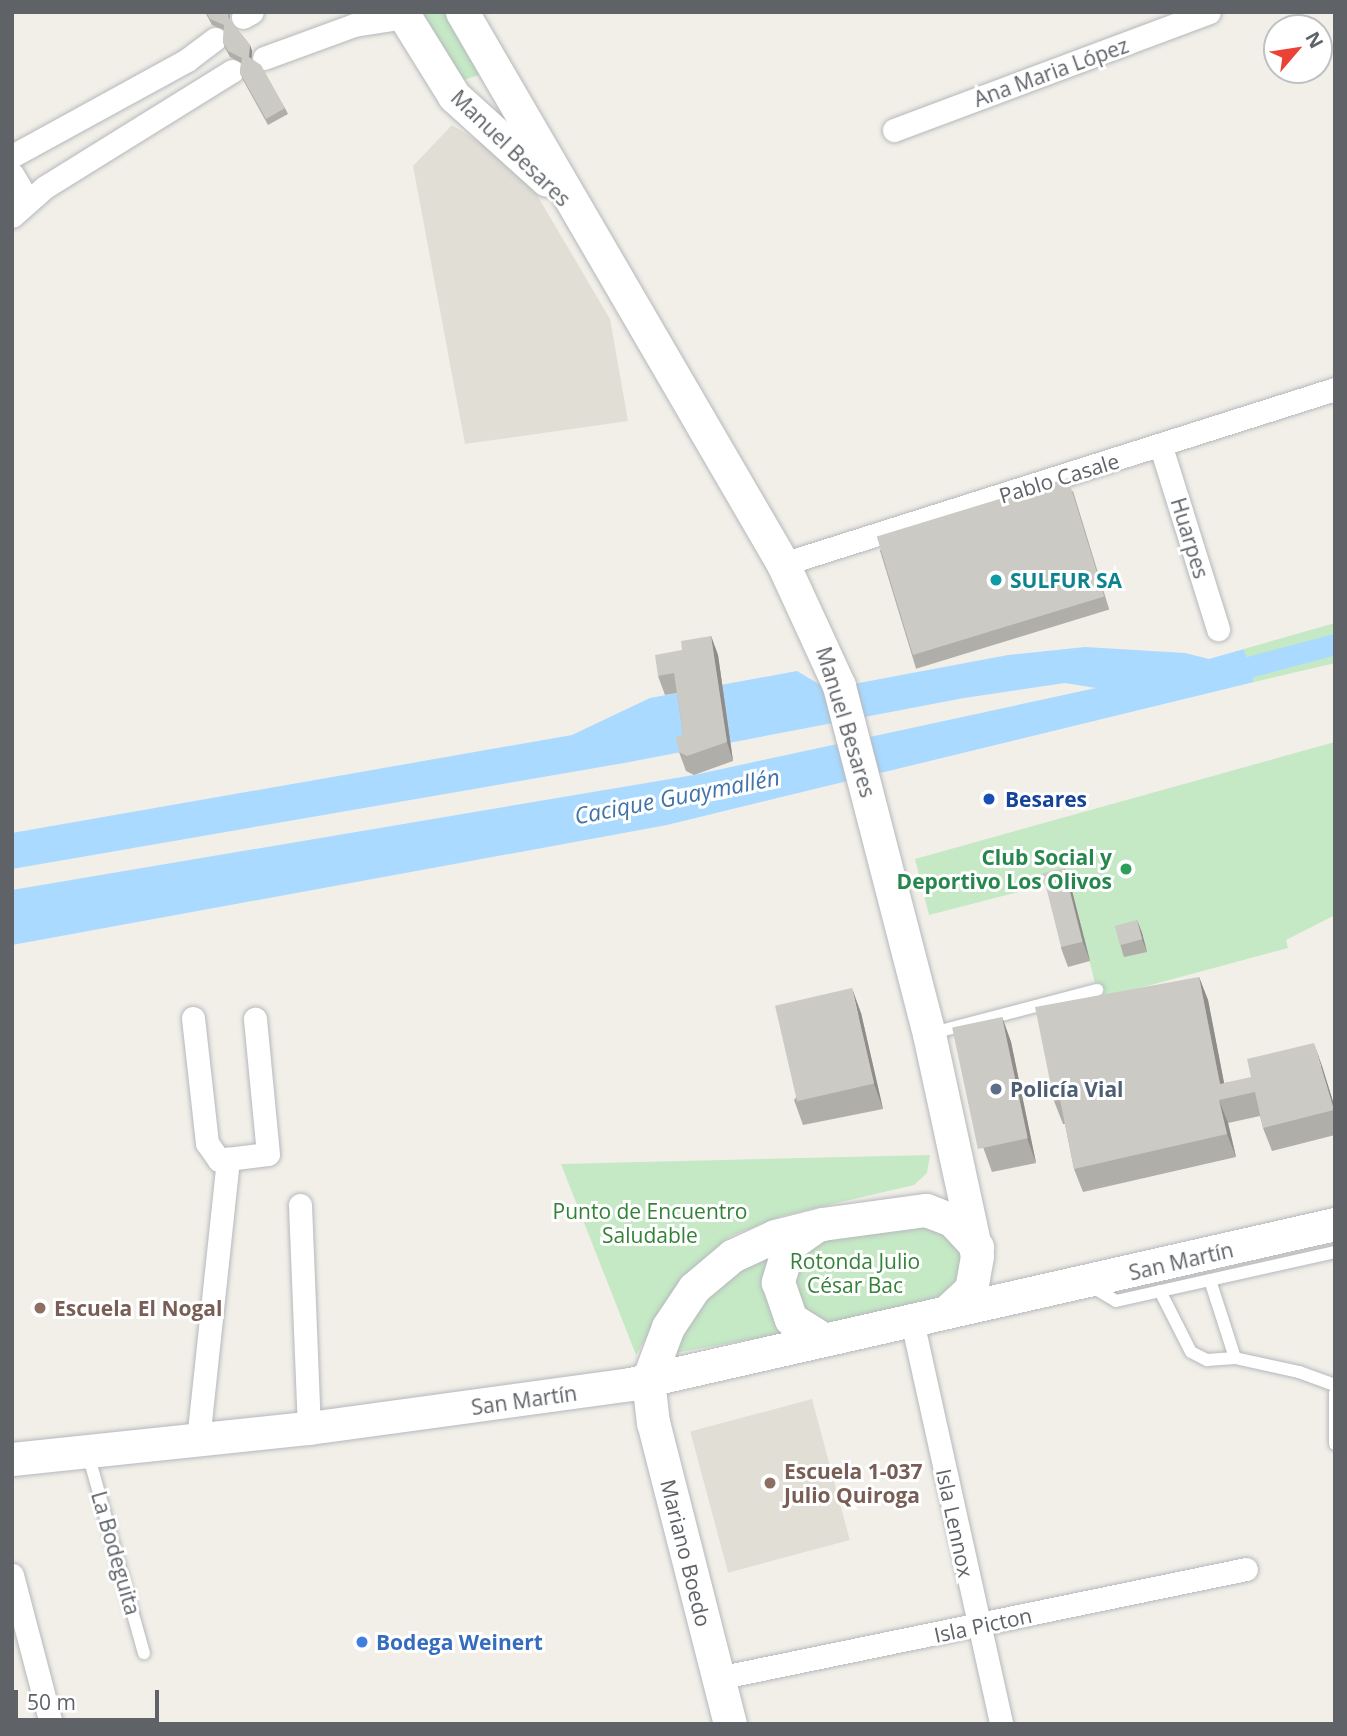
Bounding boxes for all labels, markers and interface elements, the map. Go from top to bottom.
north arrow [1263,14,1333,84]
text: N [1299,27,1330,53]
street label: Ana Maria López [970,32,1132,112]
street label: Manuel Besares [446,85,576,211]
street label: Pablo Casale [996,448,1122,508]
street label: Huarpes [1166,495,1214,581]
place label: SULFUR SA [1010,567,1122,593]
marker: SULFUR SA [988,572,1004,588]
street label: Manuel Besares [811,644,881,800]
water label: Cacique Guaymallén [572,763,782,829]
place label: Besares [1005,786,1087,812]
marker: Besares [979,789,999,809]
place label: Club Social y Deportivo Los Olivos [897,844,1112,894]
marker: Club Social y Deportivo Los Olivos [1118,861,1134,877]
place label: Policía Vial [1010,1076,1124,1102]
marker: Policía Vial [988,1081,1004,1097]
park label: Punto de Encuentro Saludable [553,1198,747,1248]
street label: San Martín [1126,1237,1236,1285]
park label: Rotonda Julio César Bac [790,1248,920,1298]
place label: Escuela El Nogal [54,1295,222,1321]
marker: Escuela El Nogal [32,1300,48,1316]
street label: San Martín [470,1380,578,1420]
place label: Escuela 1-037 Julio Quiroga [784,1458,923,1508]
street label: Isla Lennox [931,1466,979,1580]
marker: Escuela 1-037 Julio Quiroga [762,1475,778,1491]
street label: Mariano Boedo [656,1477,716,1629]
street label: La Bodeguita [86,1488,146,1618]
street label: Isla Picton [932,1602,1034,1648]
place label: Bodega Weinert [376,1629,543,1655]
marker: Bodega Weinert [354,1634,370,1650]
scale bar [18,1676,163,1720]
text: 50 m [27,1688,76,1716]

